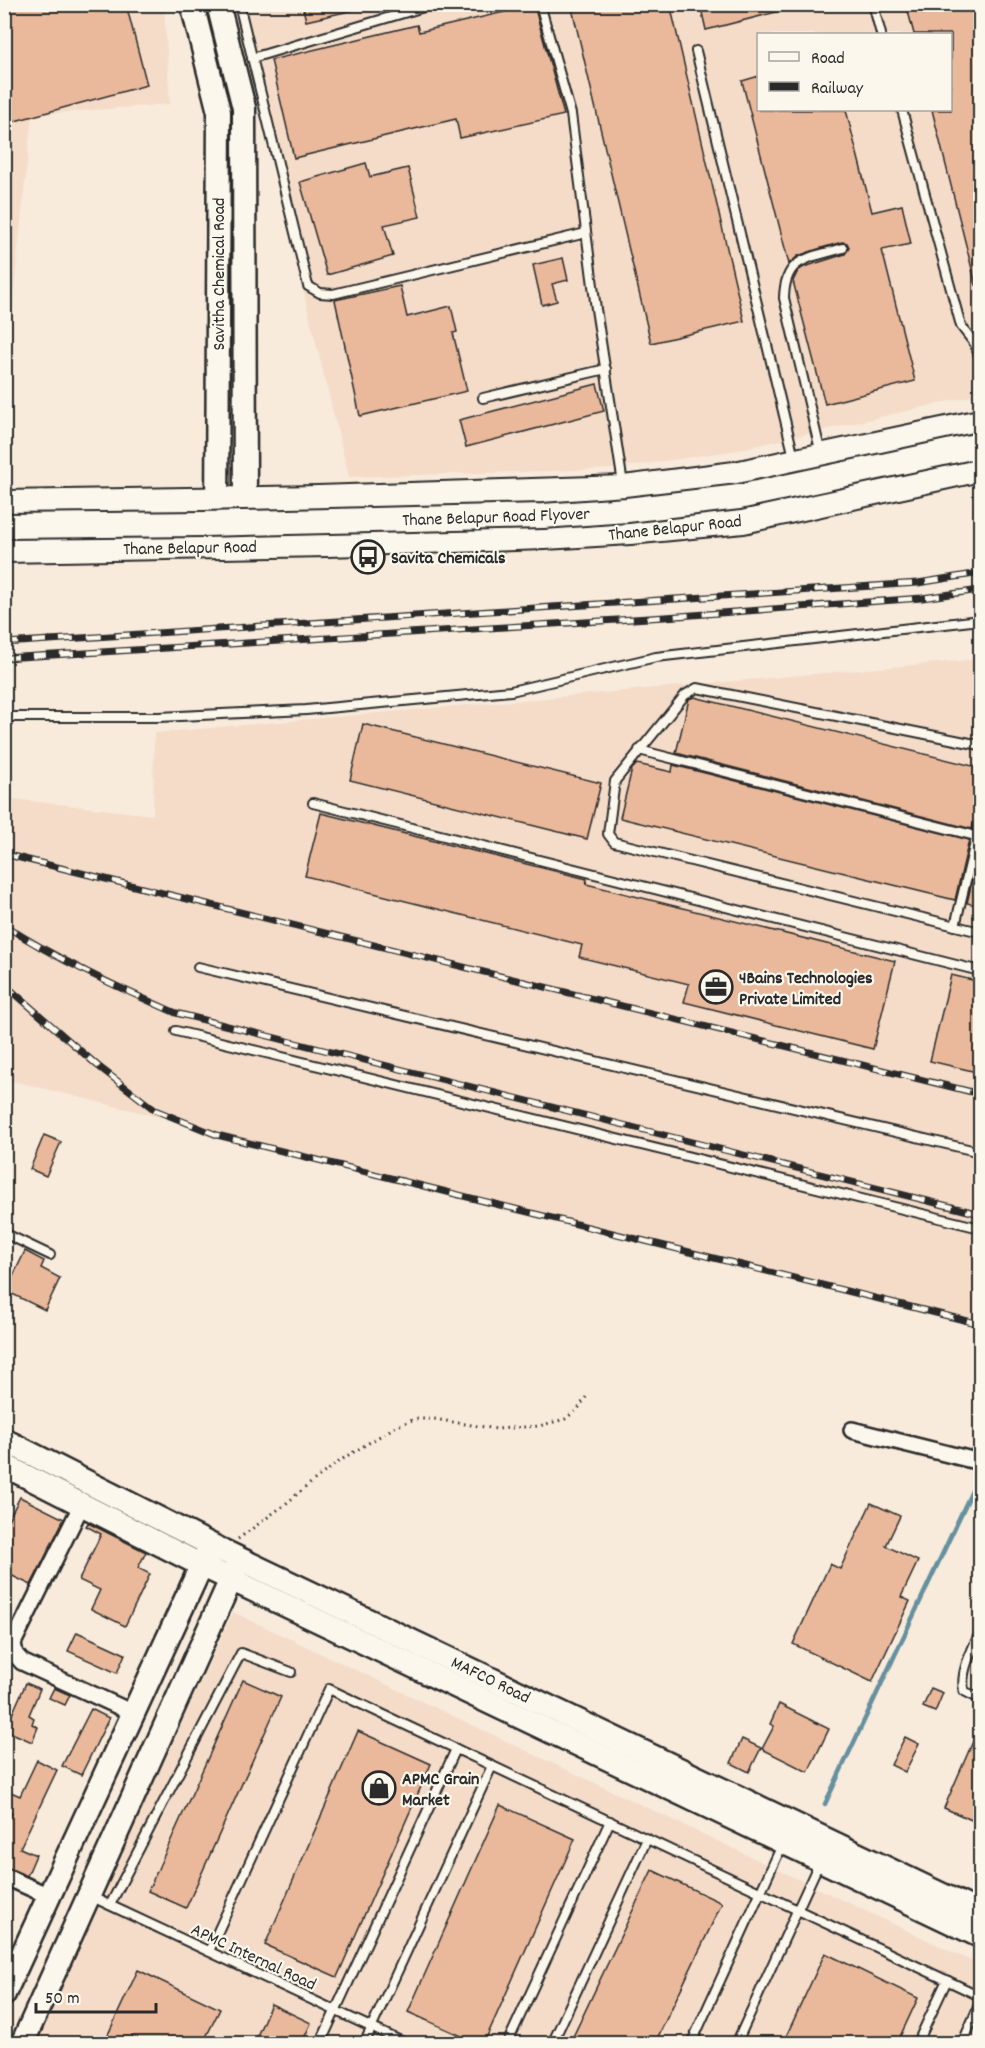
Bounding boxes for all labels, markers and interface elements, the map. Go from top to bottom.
legend [757,33,952,111]
text: Road [811,47,845,72]
text: Railway [811,77,864,102]
street label: Savitha Chemical Road [208,197,233,351]
street label: Thane Belapur Road Flyover [402,503,591,534]
street label: Thane Belapur Road [607,510,743,549]
street label: Thane Belapur Road [123,536,257,563]
bus stop icon: Savita Chemicals [350,539,386,575]
place label: Savita Chemicals [391,547,506,572]
place label: 4Bains Technologies Private Limited [739,967,873,1013]
office icon: 4Bains Technologies Private Limited [698,969,734,1005]
street label: MAFCO Road [446,1651,534,1711]
place label: APMC Grain Market [402,1768,479,1814]
shop icon: APMC Grain Market [361,1770,397,1806]
street label: APMC Internal Road [186,1918,320,1998]
scale bar [36,1976,156,2014]
text: 50 m [45,1987,80,2012]

